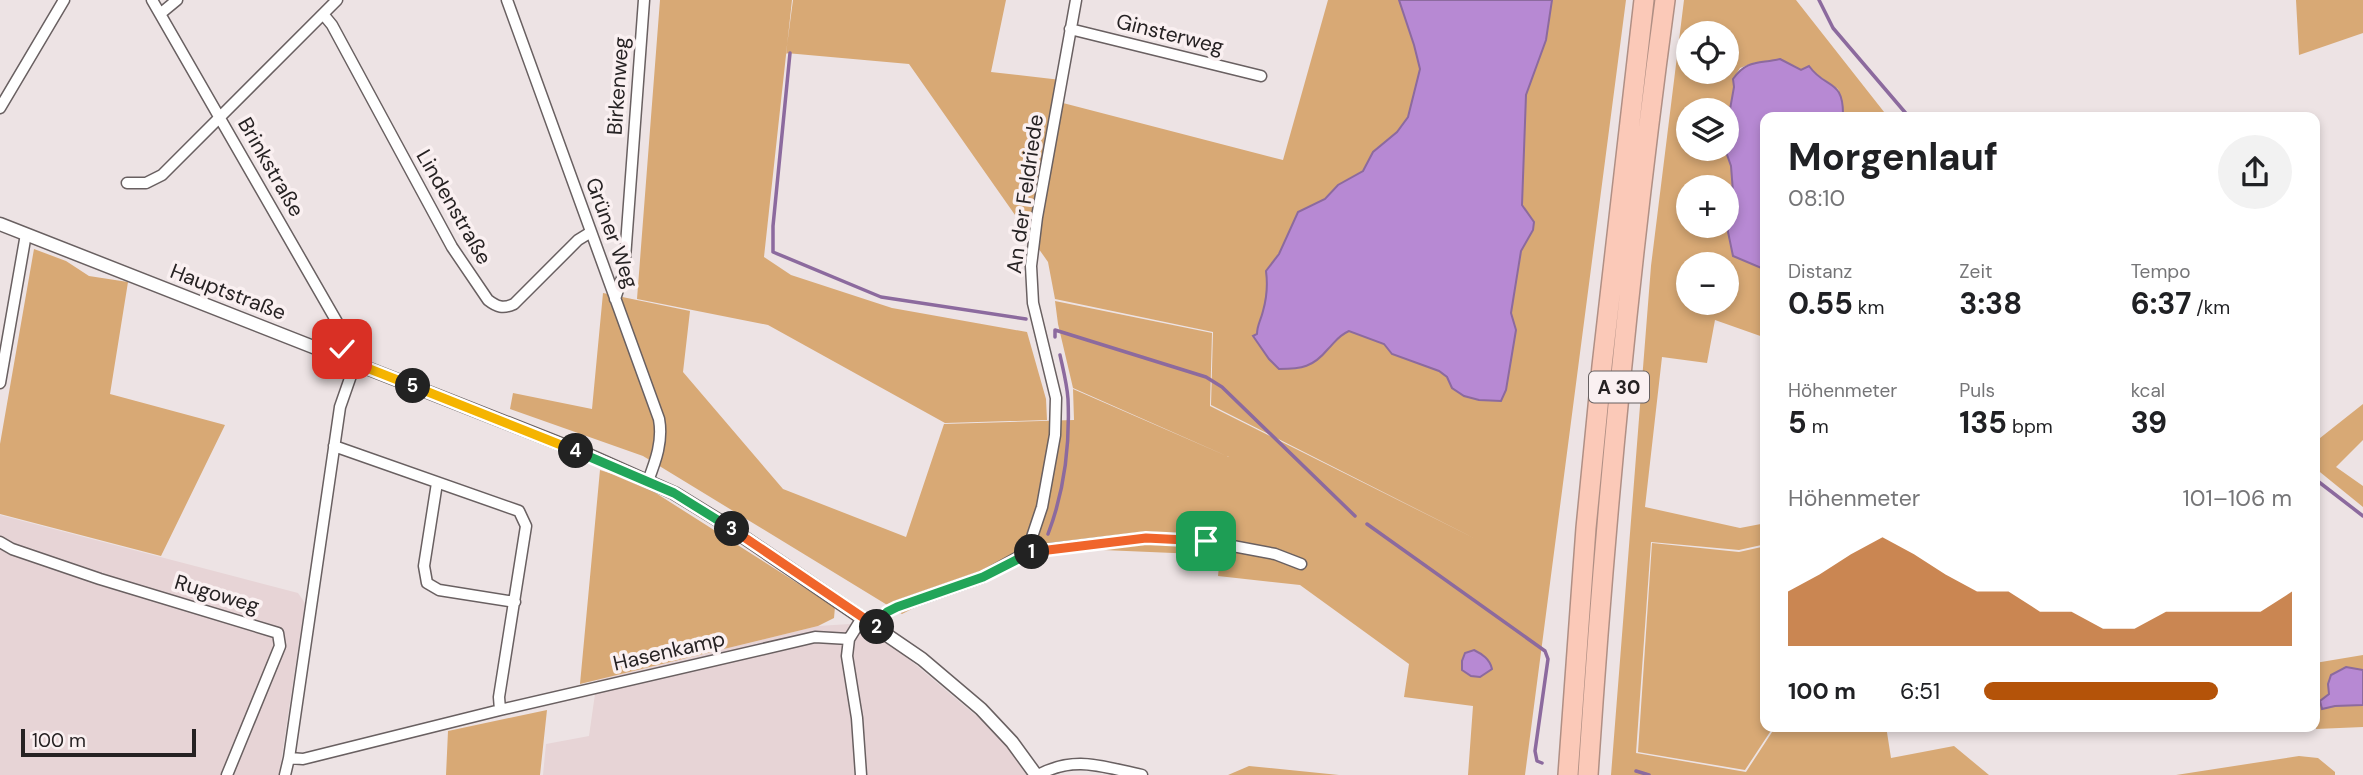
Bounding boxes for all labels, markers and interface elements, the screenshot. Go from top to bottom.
street label: Ginsterweg [1113,7,1227,61]
map controls [1676,21,1739,315]
button: locate [1676,21,1739,84]
street label: Birkenweg [601,36,635,136]
button: layers [1676,98,1739,161]
street label: Brinkstraße [231,112,311,222]
street label: An der Feldriede [1000,113,1050,275]
text: Morgenlauf [1788,132,1998,182]
button: share [2218,135,2292,209]
street label: Lindenstraße [410,144,498,270]
street label: Grüner Weg [579,174,645,293]
button: + [1676,175,1739,238]
text: 08:10 [1788,183,1845,213]
button: − [1676,252,1739,315]
street label: Hauptstraße [166,257,290,327]
text: Distanz [1788,259,1852,284]
text: Zeit [1959,259,1992,284]
text: Tempo [2131,259,2191,284]
text: 0.55 [1788,284,1853,323]
text: 3:38 [1959,284,2022,323]
text: 6:37 [2131,284,2191,323]
text: km [1853,295,1884,320]
text: /km [2191,295,2230,320]
pin [312,319,372,379]
icon: check [323,330,361,368]
pin: 5 [396,368,430,404]
road number: A 30 [1589,372,1649,402]
text: 5 [407,373,418,398]
text: Höhenmeter [1788,378,1897,403]
text: Puls [1959,378,1995,403]
text: kcal [2131,378,2165,403]
text: 5 [1788,403,1807,442]
text: 135 [1959,403,2007,442]
text: 39 [2131,403,2167,442]
text: m [1807,414,1829,439]
text: bpm [2007,414,2053,439]
pin: 4 [558,434,594,468]
text: 4 [569,438,582,463]
text: Höhenmeter [1788,483,1920,513]
text: 101–106 m [2183,483,2292,513]
pin [1176,511,1236,571]
pin: 3 [714,512,750,546]
text: 3 [726,516,737,541]
icon: arrive [1187,522,1225,560]
pin: 1 [1014,534,1050,570]
text: 1 [1028,539,1035,564]
street label: Rugoweg [171,568,263,620]
pin: 2 [860,610,894,644]
text: 2 [871,614,882,639]
street label: Hasenkamp [610,625,728,677]
text: 100 m [1788,676,1856,706]
text: 6:51 [1900,676,1940,706]
scale bar [21,726,196,758]
text: 100 m [32,728,86,753]

